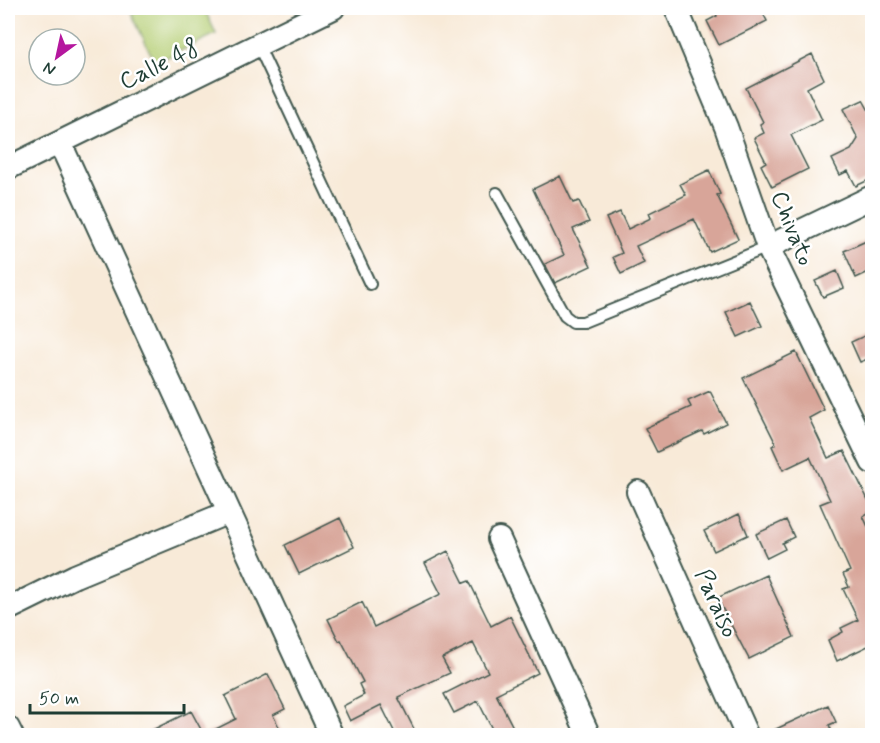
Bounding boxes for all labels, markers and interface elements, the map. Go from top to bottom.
north arrow [27,27,87,87]
street label: Calle 48 [115,33,205,98]
text: N [39,57,60,80]
street label: Chivato [763,187,821,271]
street label: Paraiso [687,564,744,643]
scale bar [30,677,184,715]
text: 50 m [39,687,79,711]

